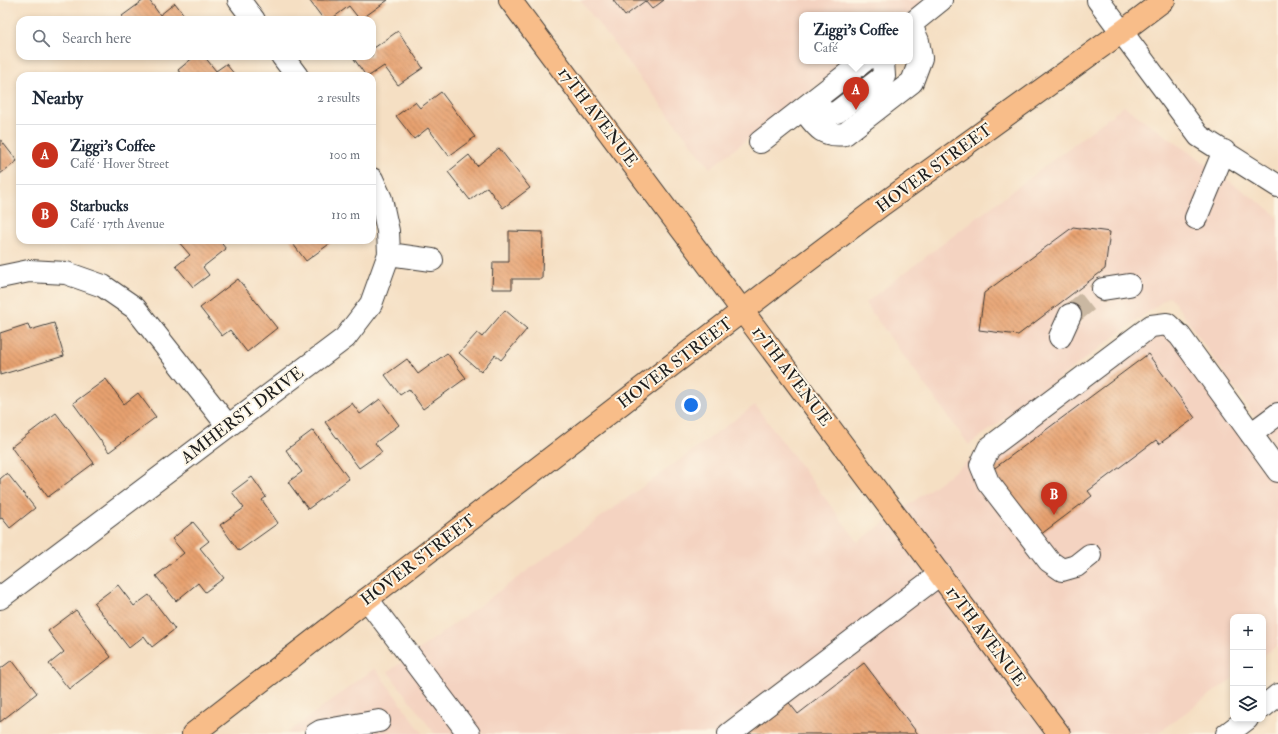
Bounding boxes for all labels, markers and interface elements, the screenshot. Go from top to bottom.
popup [799,12,913,64]
search box [16,16,376,60]
text: Ziggi's Coffee [813,21,899,40]
icon: search [30,27,52,49]
text: Search here [62,29,131,48]
text: Café [813,40,838,56]
street label: 17TH AVENUE [554,63,642,171]
pin: A [843,77,869,110]
text: Nearby [32,88,83,109]
text: 2 results [317,90,360,106]
street label: HOVER STREET [872,119,996,217]
text: Ziggi's Coffee [70,137,155,156]
text: A [41,147,49,163]
text: 100 m [329,147,360,163]
text: Café · Hover Street [70,156,169,172]
text: Starbucks [70,197,128,216]
text: B [41,207,49,223]
text: 110 m [331,207,360,223]
text: Café · 17th Avenue [70,216,164,232]
street label: HOVER STREET [613,313,737,413]
street label: 17TH AVENUE [748,322,836,430]
street label: AMHERST DRIVE [176,362,307,469]
your location [681,395,701,415]
pin: B [1041,482,1067,515]
street label: HOVER STREET [356,510,480,610]
street label: 17TH AVENUE [942,582,1030,690]
map controls [1230,614,1266,722]
button: + [1230,614,1266,650]
button: − [1230,650,1266,686]
button: layers [1230,686,1266,722]

